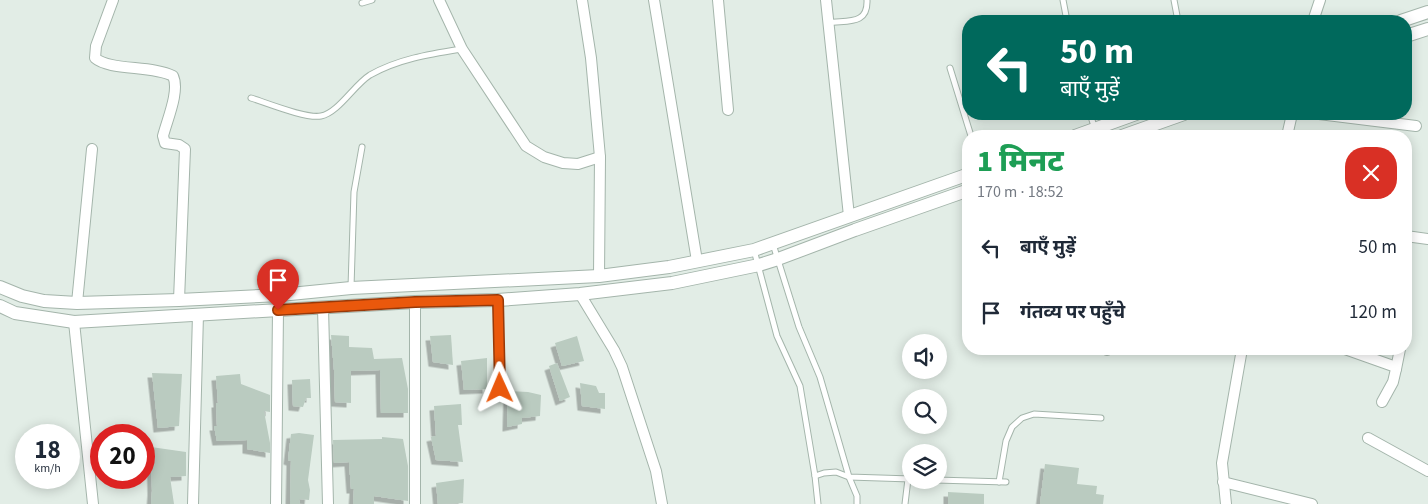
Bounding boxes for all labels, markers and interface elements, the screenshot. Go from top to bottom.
text: 50 m [1060,27,1134,77]
icon: left [977,35,1042,100]
text: बाएँ मुड़ें [1060,73,1120,105]
text: 1 मिनट [977,140,1064,183]
button: close [1345,147,1397,199]
text: 170 m · 18:52 [977,181,1064,203]
icon: left [977,234,1005,262]
text: बाएँ मुड़ें [1020,234,1076,261]
text: 50 m [1359,234,1397,261]
pin [257,259,299,310]
icon: arrive [264,266,292,294]
icon: arrive [977,299,1005,327]
text: गंतव्य पर पहुँचे [1020,299,1125,326]
text: 120 m [1349,299,1397,326]
map controls [902,334,947,489]
button: sound [902,334,947,379]
position arrow [473,361,525,413]
button: search [902,389,947,434]
speed limit sign: 20 [90,424,155,489]
text: 18 [34,432,61,468]
button: layers [902,444,947,489]
text: km/h [34,460,61,477]

